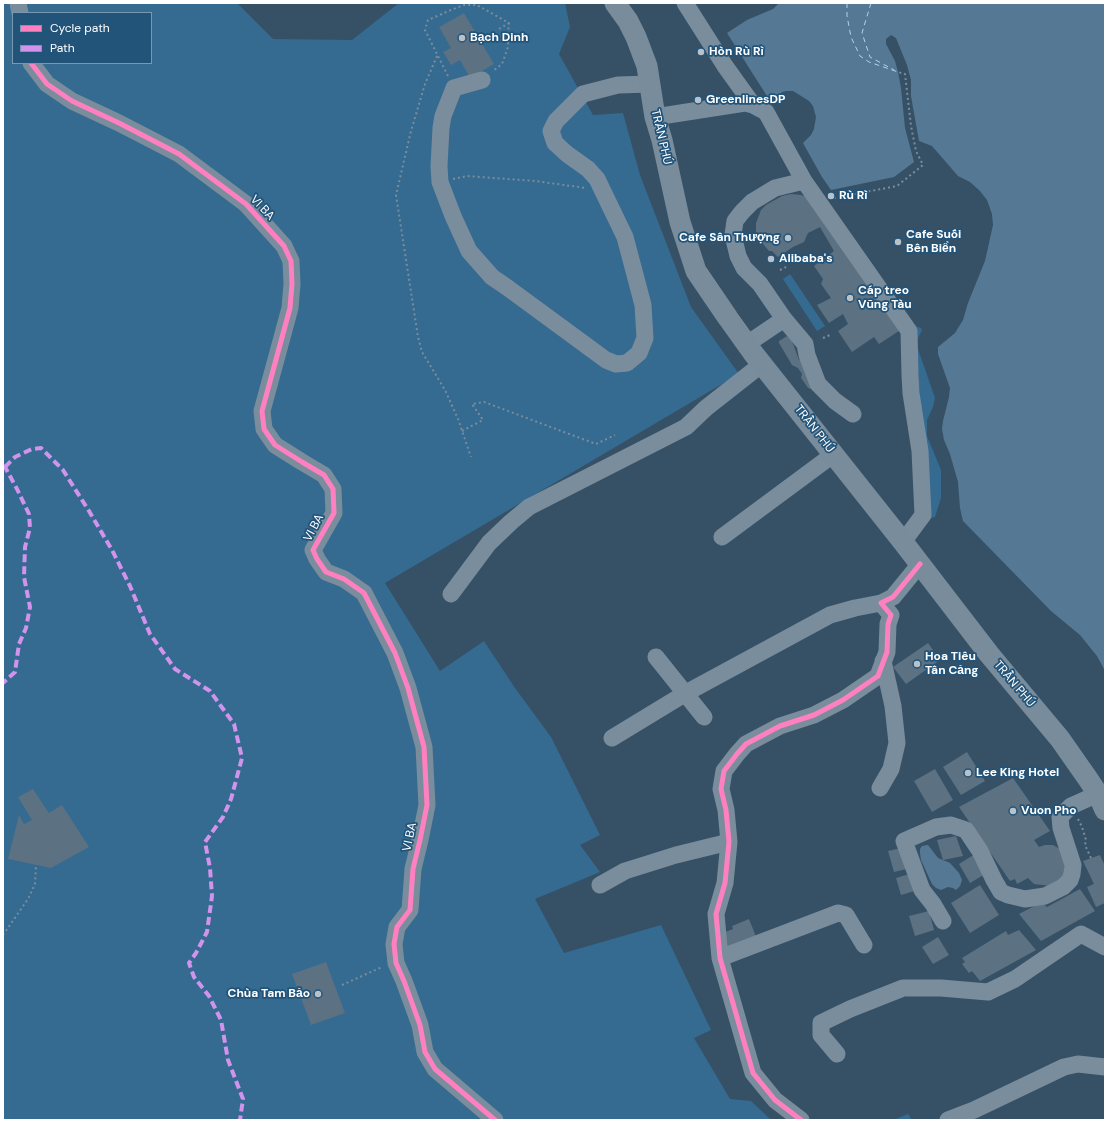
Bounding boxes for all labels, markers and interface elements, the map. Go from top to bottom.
legend [12,12,152,64]
text: Cycle path [50,20,110,36]
place label: Bạch Dinh [470,31,528,45]
marker: Bạch Dinh [457,33,467,43]
text: Path [50,40,75,56]
place label: Hòn Rù Rì [709,45,764,59]
marker: Hòn Rù Rì [696,47,706,57]
place label: GreenlinesDP [706,93,785,107]
marker: GreenlinesDP [693,95,703,105]
street label: TRẦN PHÚ [648,108,674,166]
place label: Rù Rì [839,189,868,203]
marker: Rù Rì [826,191,836,201]
street label: VI BA [247,193,277,223]
place label: Cafe Suối Bên Biển [906,228,961,256]
place label: Cafe Sân Thượng [679,231,780,245]
marker: Cafe Sân Thượng [783,233,793,243]
marker: Cafe Suối Bên Biển [893,237,903,247]
place label: Alibaba's [779,252,833,266]
marker: Alibaba's [766,254,776,264]
place label: Cáp treo Vũng Tàu [858,284,912,312]
marker: Cáp treo Vũng Tàu [845,293,855,303]
street label: TRẦN PHÚ [791,402,837,456]
street label: VI BA [301,512,327,544]
place label: Hoa Tiêu Tân Cảng [925,650,978,678]
street label: TRẦN PHÚ [990,658,1038,710]
marker: Hoa Tiêu Tân Cảng [912,659,922,669]
place label: Lee King Hotel [976,766,1059,780]
marker: Lee King Hotel [963,768,973,778]
place label: Vuon Pho [1021,804,1076,818]
marker: Vuon Pho [1008,806,1018,816]
street label: VI BA [400,821,420,853]
place label: Chùa Tam Bảo [228,987,310,1001]
marker: Chùa Tam Bảo [313,989,323,999]

